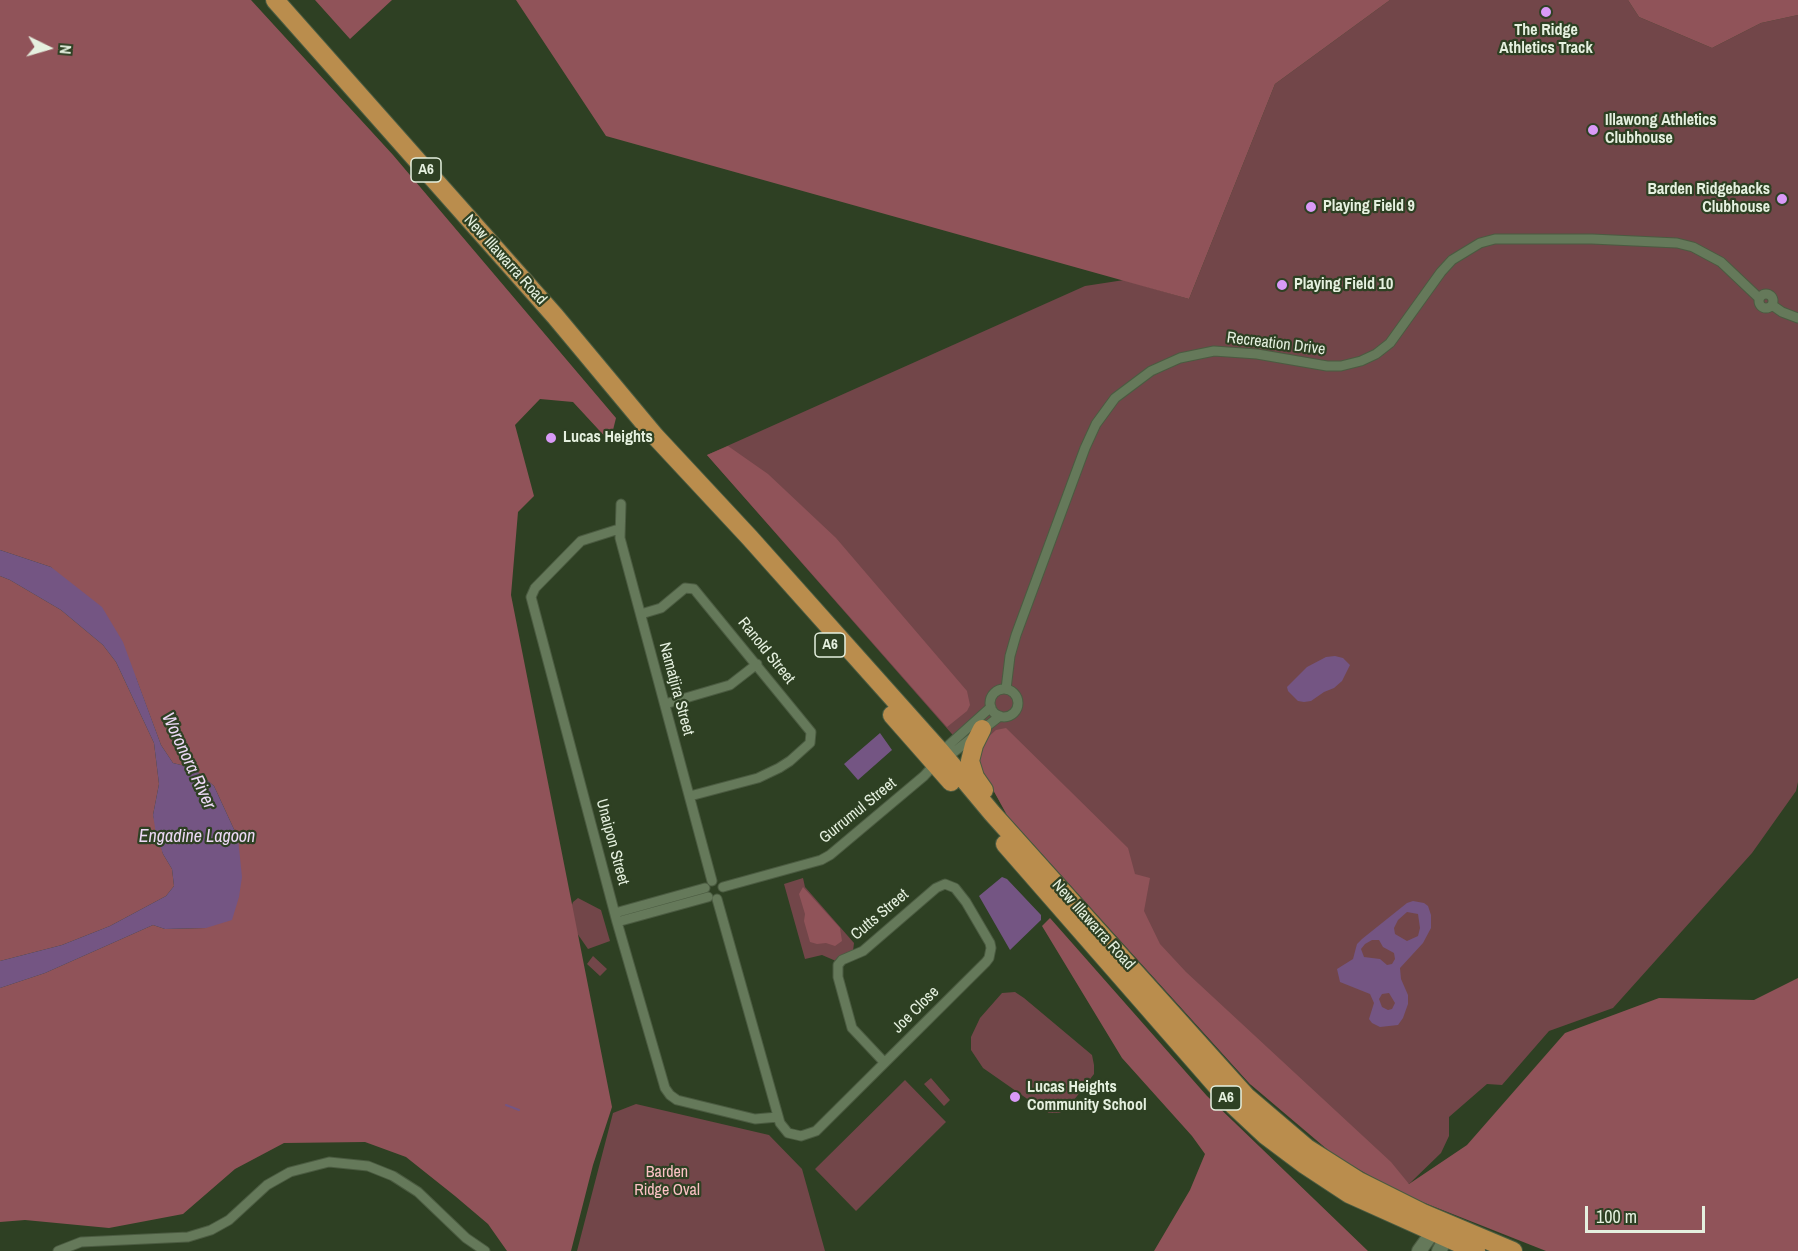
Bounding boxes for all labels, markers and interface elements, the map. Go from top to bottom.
marker: The Ridge Athletics Track [1539,5,1553,19]
north arrow [18,18,78,78]
place label: The Ridge Athletics Track [1499,21,1593,59]
text: N [55,44,77,55]
place label: Illawong Athletics Clubhouse [1605,111,1717,149]
marker: Illawong Athletics Clubhouse [1586,123,1600,137]
road number: A6 [411,158,441,182]
place label: Barden Ridgebacks Clubhouse [1648,180,1770,218]
marker: Barden Ridgebacks Clubhouse [1775,192,1789,206]
place label: Playing Field 9 [1323,197,1415,217]
marker: Playing Field 9 [1304,200,1318,214]
street label: New Illawarra Road [460,211,550,309]
place label: Playing Field 10 [1294,275,1393,295]
marker: Playing Field 10 [1275,278,1289,292]
street label: Recreation Drive [1226,328,1326,360]
place label: Lucas Heights [563,428,653,448]
marker: Lucas Heights [544,431,558,445]
street label: Ranold Street [733,614,799,688]
road number: A6 [815,633,845,657]
street label: Namatjira Street [654,640,698,738]
water label: Woronora River [156,709,220,813]
street label: Gurrumul Street [816,774,900,848]
street label: Unaipon Street [591,797,633,887]
water label: Engadine Lagoon [139,826,255,848]
street label: New Illawarra Road [1048,876,1138,974]
street label: Cutts Street [847,885,913,945]
street label: Joe Close [889,983,943,1037]
place label: Lucas Heights Community School [1027,1078,1147,1116]
road number: A6 [1211,1086,1241,1110]
marker: Lucas Heights Community School [1008,1090,1022,1104]
park label: Barden Ridge Oval [634,1163,700,1201]
scale bar [1588,1194,1708,1232]
text: 100 m [1596,1204,1637,1229]

